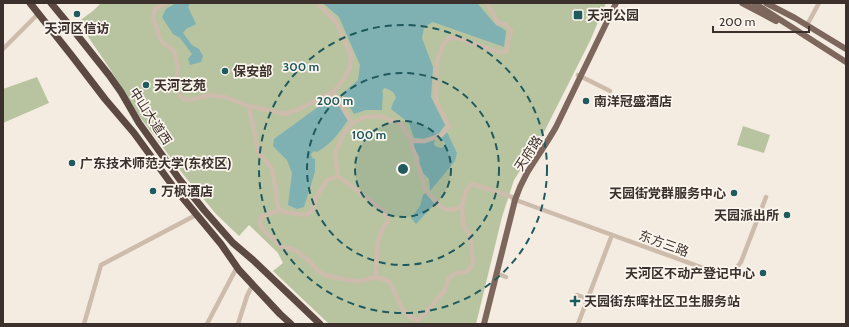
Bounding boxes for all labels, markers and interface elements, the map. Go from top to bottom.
place label: 天河公园 [587,7,639,23]
scale bar [713,8,809,34]
marker: 天河区信访 [72,9,82,19]
marker: 天河公园 [572,9,584,21]
text: 200 m [719,14,755,29]
place label: 天河区信访 [44,20,110,36]
text: 300 m [283,59,319,74]
place label: 保安部 [233,63,272,79]
marker: 保安部 [220,66,230,76]
place label: 天河艺苑 [154,77,206,93]
marker: 天河艺苑 [141,80,151,90]
street label: 中山大道西 [127,84,175,148]
text: 200 m [317,93,353,108]
place label: 南洋冠盛酒店 [594,93,672,109]
marker: 南洋冠盛酒店 [581,96,591,106]
text: 100 m [352,127,386,142]
street label: 天府路 [511,132,545,174]
place label: 广东技术师范大学(东校区) [80,155,232,171]
marker: 广东技术师范大学(东校区) [67,158,77,168]
centre of rings [396,162,410,176]
place label: 万枫酒店 [161,183,213,199]
place label: 天园街党群服务中心 [609,185,726,201]
marker: 万枫酒店 [148,186,158,196]
marker: 天园街党群服务中心 [729,188,739,198]
place label: 天园派出所 [714,207,779,223]
marker: 天园派出所 [782,210,792,220]
street label: 东方三路 [637,227,691,259]
place label: 天河区不动产登记中心 [625,265,755,281]
marker: 天河区不动产登记中心 [758,268,768,278]
place label: 天园街东晖社区卫生服务站 [584,293,740,309]
marker: 天园街东晖社区卫生服务站 [569,295,581,307]

